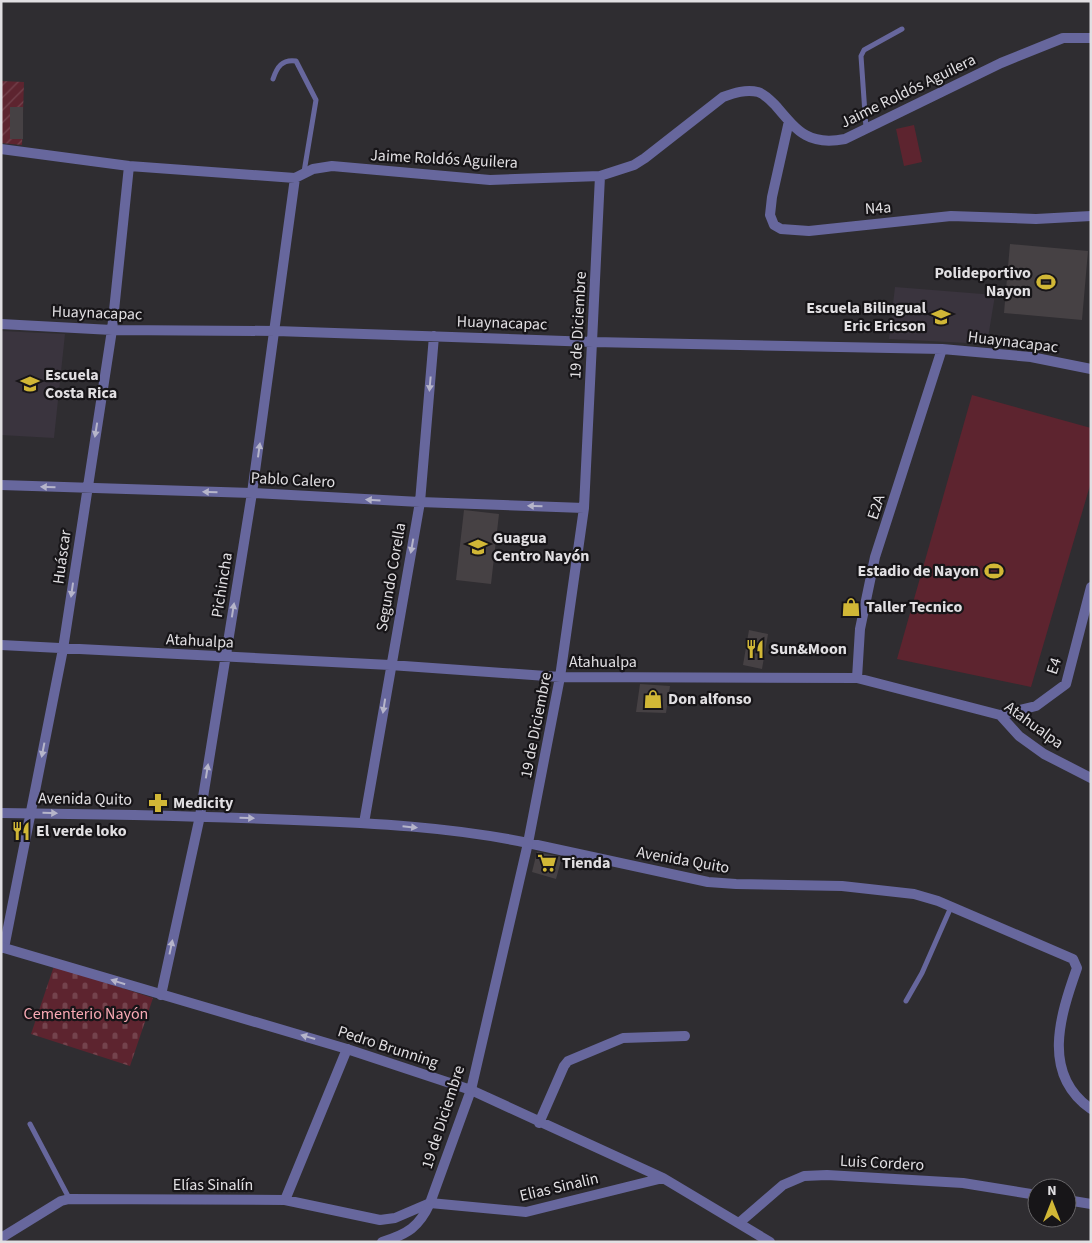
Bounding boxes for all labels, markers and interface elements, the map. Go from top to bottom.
street label: Jaime Roldós Aguilera [837,49,979,133]
street label: Jaime Roldós Aguilera [370,144,518,174]
street label: N4a [864,196,892,220]
place label: Polideportivo Nayon [934,262,1031,302]
street label: 19 de Diciembre [564,271,592,379]
sports icon: Polideportivo Nayon [1035,271,1057,293]
place label: Escuela Bilingual Eric Ericson [806,297,926,337]
street label: Huaynacapac [51,300,143,326]
school or university icon: Escuela Bilingual Eric Ericson [930,306,952,328]
street label: Huaynacapac [456,310,548,336]
street label: Huaynacapac [967,326,1059,358]
place label: Escuela Costa Rica [45,364,117,404]
school or university icon: Escuela Costa Rica [19,373,41,395]
one-way arrow [425,376,433,392]
one-way arrow [92,422,100,438]
one-way arrow [255,441,263,457]
street label: Pablo Calero [250,467,336,493]
one-way arrow [40,483,56,491]
one-way arrow [202,488,218,496]
street label: E2A [862,491,890,522]
one-way arrow [364,495,380,503]
one-way arrow [527,502,543,510]
street label: Segundo Corella [371,521,411,633]
place label: Guagua Centro Nayón [493,527,589,567]
street label: Huáscar [47,528,77,586]
school or university icon: Guagua Centro Nayón [467,536,489,558]
one-way arrow [407,538,415,554]
street label: Pichincha [206,551,238,619]
place label: Estadio de Nayon [858,560,979,582]
sports icon: Estadio de Nayon [983,560,1005,582]
one-way arrow [68,583,76,599]
shop icon: Taller Tecnico [840,596,862,618]
place label: Taller Tecnico [866,596,962,618]
one-way arrow [230,602,238,618]
street label: Atahualpa [166,628,234,654]
restaurant icon: Sun&Moon [744,638,766,660]
place label: Sun&Moon [770,638,847,660]
street label: Atahualpa [569,651,637,673]
street label: E4 [1041,655,1067,677]
street label: 19 de Diciembre [515,670,557,780]
shop icon: Don alfonso [642,688,664,710]
place label: Don alfonso [668,688,752,710]
street label: Atahualpa [1000,696,1068,754]
one-way arrow [379,698,387,714]
one-way arrow [39,743,47,759]
one-way arrow [204,762,212,778]
street label: Avenida Quito [38,787,132,811]
pharmacy icon: Medicity [147,792,169,814]
place label: Medicity [173,792,234,814]
one-way arrow [42,810,58,818]
one-way arrow [240,814,256,822]
restaurant icon: El verde loko [10,820,32,842]
place label: El verde loko [36,820,127,842]
one-way arrow [402,824,418,832]
street label: Avenida Quito [635,841,731,879]
supermarket icon: Tienda [536,852,558,874]
place label: Tienda [562,852,610,874]
one-way arrow [167,939,175,955]
one-way arrow [111,977,126,985]
park label: Cementerio Nayón [24,1003,148,1025]
street label: Pedro Brunning [335,1020,441,1074]
one-way arrow [300,1033,315,1041]
street label: 19 de Diciembre [416,1062,470,1172]
street label: Luis Cordero [839,1150,925,1176]
street label: Elias Sinalin [517,1167,601,1207]
street label: Elías Sinalín [173,1174,253,1196]
north arrow [1027,1178,1077,1228]
text: N [1047,1181,1057,1201]

